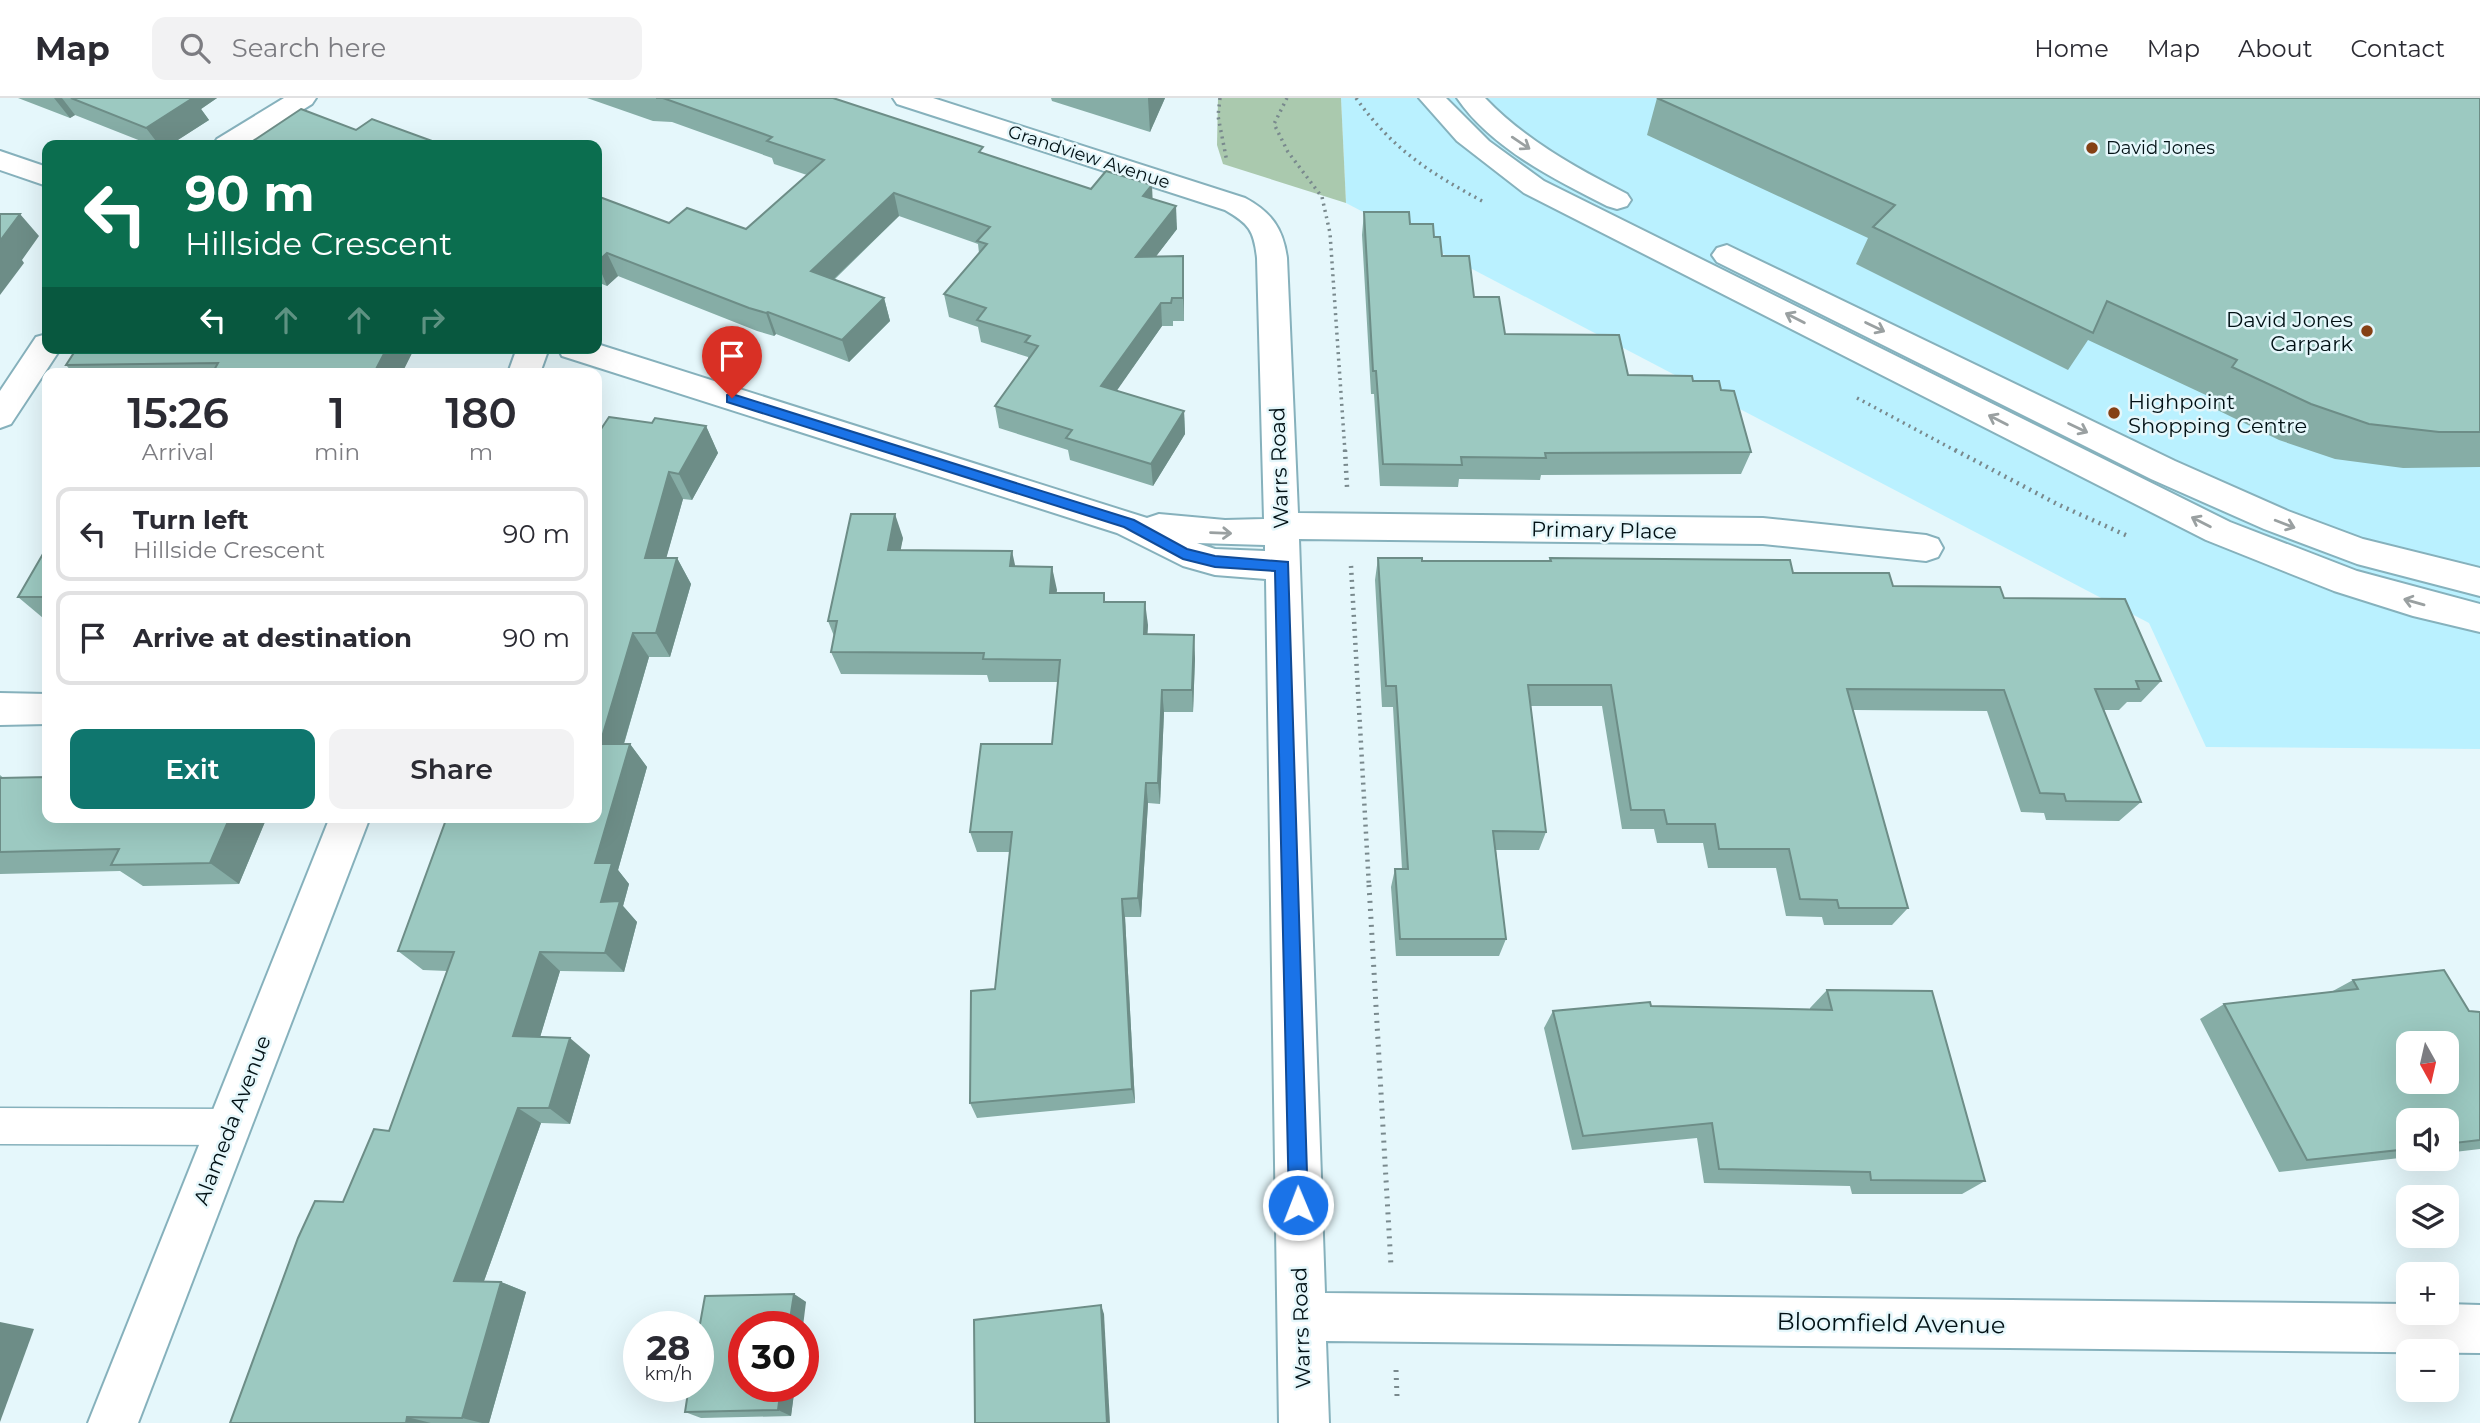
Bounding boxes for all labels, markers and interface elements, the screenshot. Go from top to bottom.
search box [152,17,642,80]
text: Map [35,28,110,68]
icon: search [176,29,214,67]
text: Search here [232,32,386,64]
text: Home [2034,34,2109,63]
text: Map [2147,34,2200,63]
text: About [2238,34,2312,63]
text: Contact [2350,34,2445,63]
street label: Grandview Avenue [1005,120,1173,194]
one-way arrow [1511,136,1530,150]
place label: David Jones [2106,137,2215,159]
marker: David Jones [2084,140,2100,156]
text: 90 m [185,164,315,223]
icon: left [70,168,161,259]
text: Hillside Crescent [185,224,452,263]
icon: left [194,301,232,339]
icon: ahead [267,301,305,339]
icon: ahead [340,301,378,339]
icon: right [413,301,451,339]
place label: David Jones Carpark [2226,307,2353,356]
one-way arrow [1784,311,1805,324]
one-way arrow [1864,320,1885,334]
marker: David Jones Carpark [2359,323,2375,339]
pin [702,326,762,398]
icon: arrive [713,337,751,375]
text: 15:26 [127,387,229,439]
text: 1 [329,387,345,439]
text: 180 [445,387,517,439]
place label: Highpoint Shopping Centre [2128,389,2307,438]
marker: Highpoint Shopping Centre [2106,405,2122,421]
street label: Warrs Road [1264,407,1294,529]
one-way arrow [1988,412,2009,426]
one-way arrow [2067,422,2088,436]
text: Arrival [142,438,214,466]
text: min [314,438,360,466]
text: m [469,438,493,466]
text: Turn left [133,504,249,536]
icon: left [74,515,112,553]
one-way arrow [2191,515,2212,529]
street label: Primary Place [1531,516,1677,544]
text: 90 m [503,518,570,550]
one-way arrow [2273,518,2295,531]
one-way arrow [1209,526,1232,539]
text: Hillside Crescent [133,536,325,564]
one-way arrow [2403,595,2425,608]
icon: arrive [74,619,112,657]
text: Arrive at destination [133,622,412,654]
text: 90 m [503,622,570,654]
button: Exit [70,729,315,809]
button: Share [329,729,574,809]
north arrow [2396,1031,2459,1094]
map controls [2396,1031,2459,1402]
street label: Alameda Avenue [188,1032,276,1208]
button: sound [2396,1108,2459,1171]
position arrow [1261,1168,1335,1242]
button: layers [2396,1185,2459,1248]
button: + [2396,1262,2459,1325]
street label: Warrs Road [1286,1267,1316,1389]
street label: Bloomfield Avenue [1776,1307,2006,1339]
speed limit sign: 30 [728,1311,819,1402]
text: 28 [647,1326,690,1369]
button: − [2396,1339,2459,1402]
text: km/h [644,1363,693,1385]

